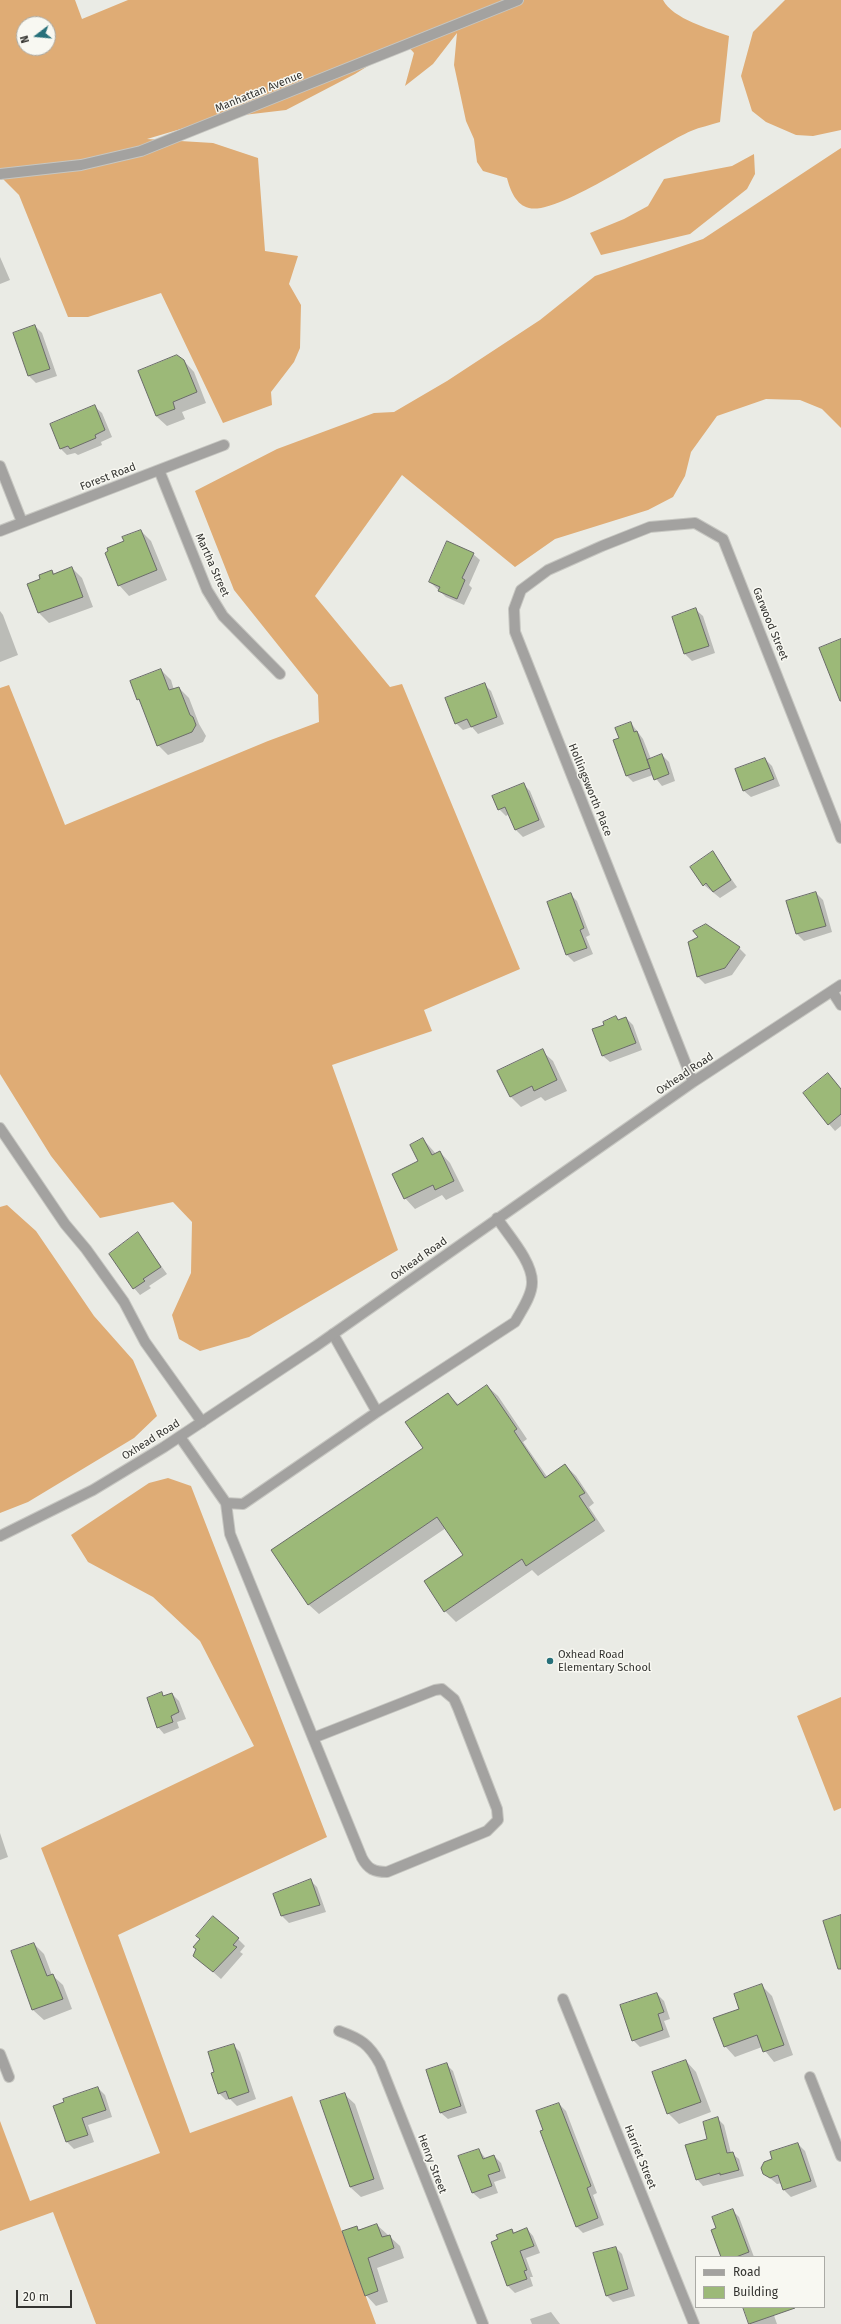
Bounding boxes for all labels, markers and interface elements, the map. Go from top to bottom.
north arrow [16,16,56,56]
text: N [18,34,32,44]
street label: Manhattan Avenue [213,68,305,116]
street label: Forest Road [78,460,138,494]
street label: Martha Street [192,531,232,599]
street label: Garwood Street [749,586,791,662]
street label: Hollingsworth Place [565,742,615,838]
street label: Oxhead Road [654,1050,716,1098]
street label: Oxhead Road [388,1235,450,1283]
street label: Oxhead Road [120,1417,182,1463]
place label: Oxhead Road Elementary School [558,1648,651,1674]
marker: Oxhead Road Elementary School [545,1656,555,1666]
street label: Harriet Street [621,2123,659,2191]
street label: Henry Street [415,2133,449,2195]
legend [695,2256,825,2308]
text: Road [733,2265,761,2279]
scale bar [18,2282,74,2308]
text: Building [733,2285,778,2299]
text: 20 m [23,2290,49,2304]

